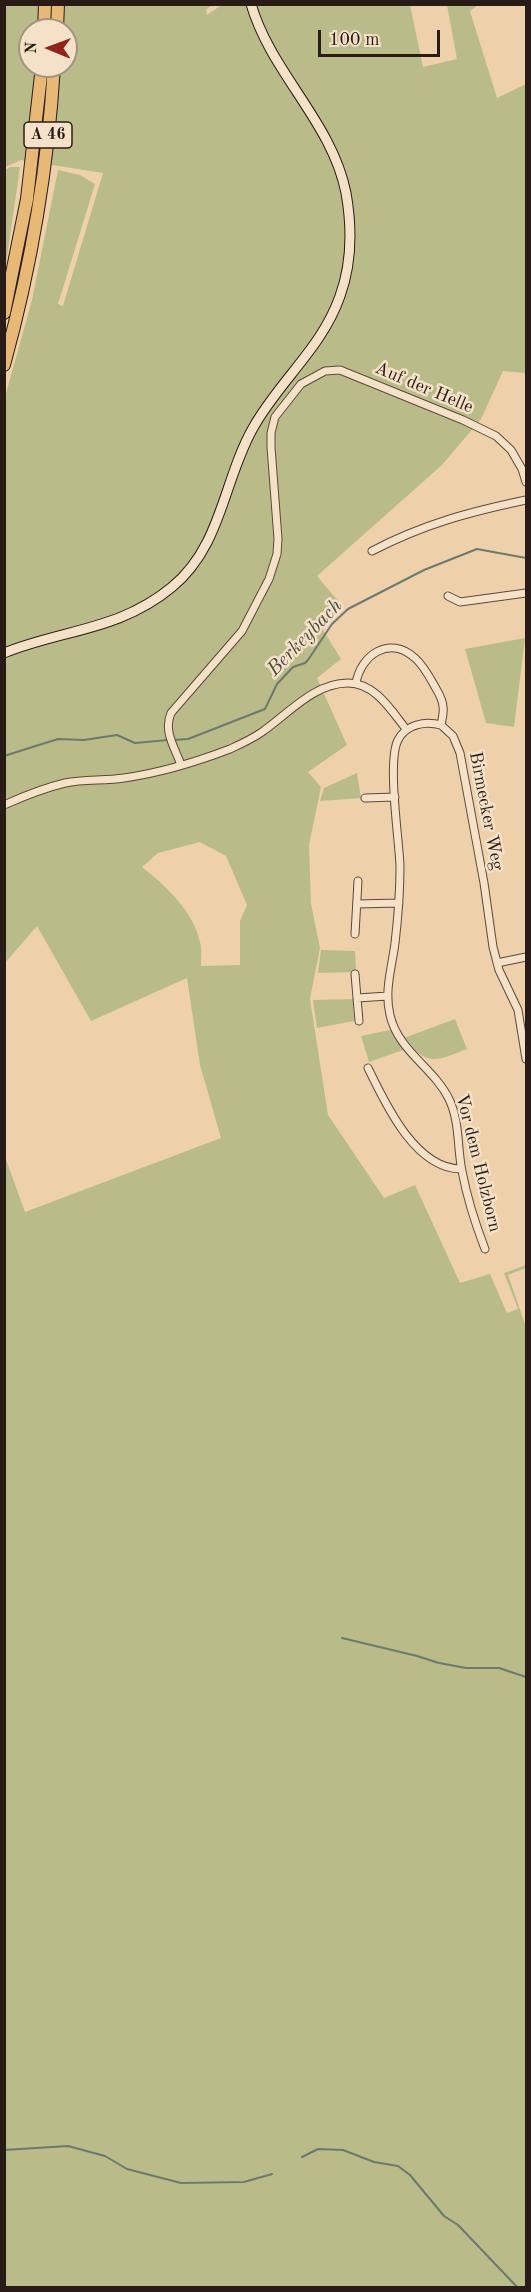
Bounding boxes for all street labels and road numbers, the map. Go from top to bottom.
road number: A 46 [24,122,72,148]
street label: Auf der Helle [371,358,477,418]
street label: Birmecker Weg [464,750,508,872]
street label: Vor dem Holzborn [450,1092,506,1234]

